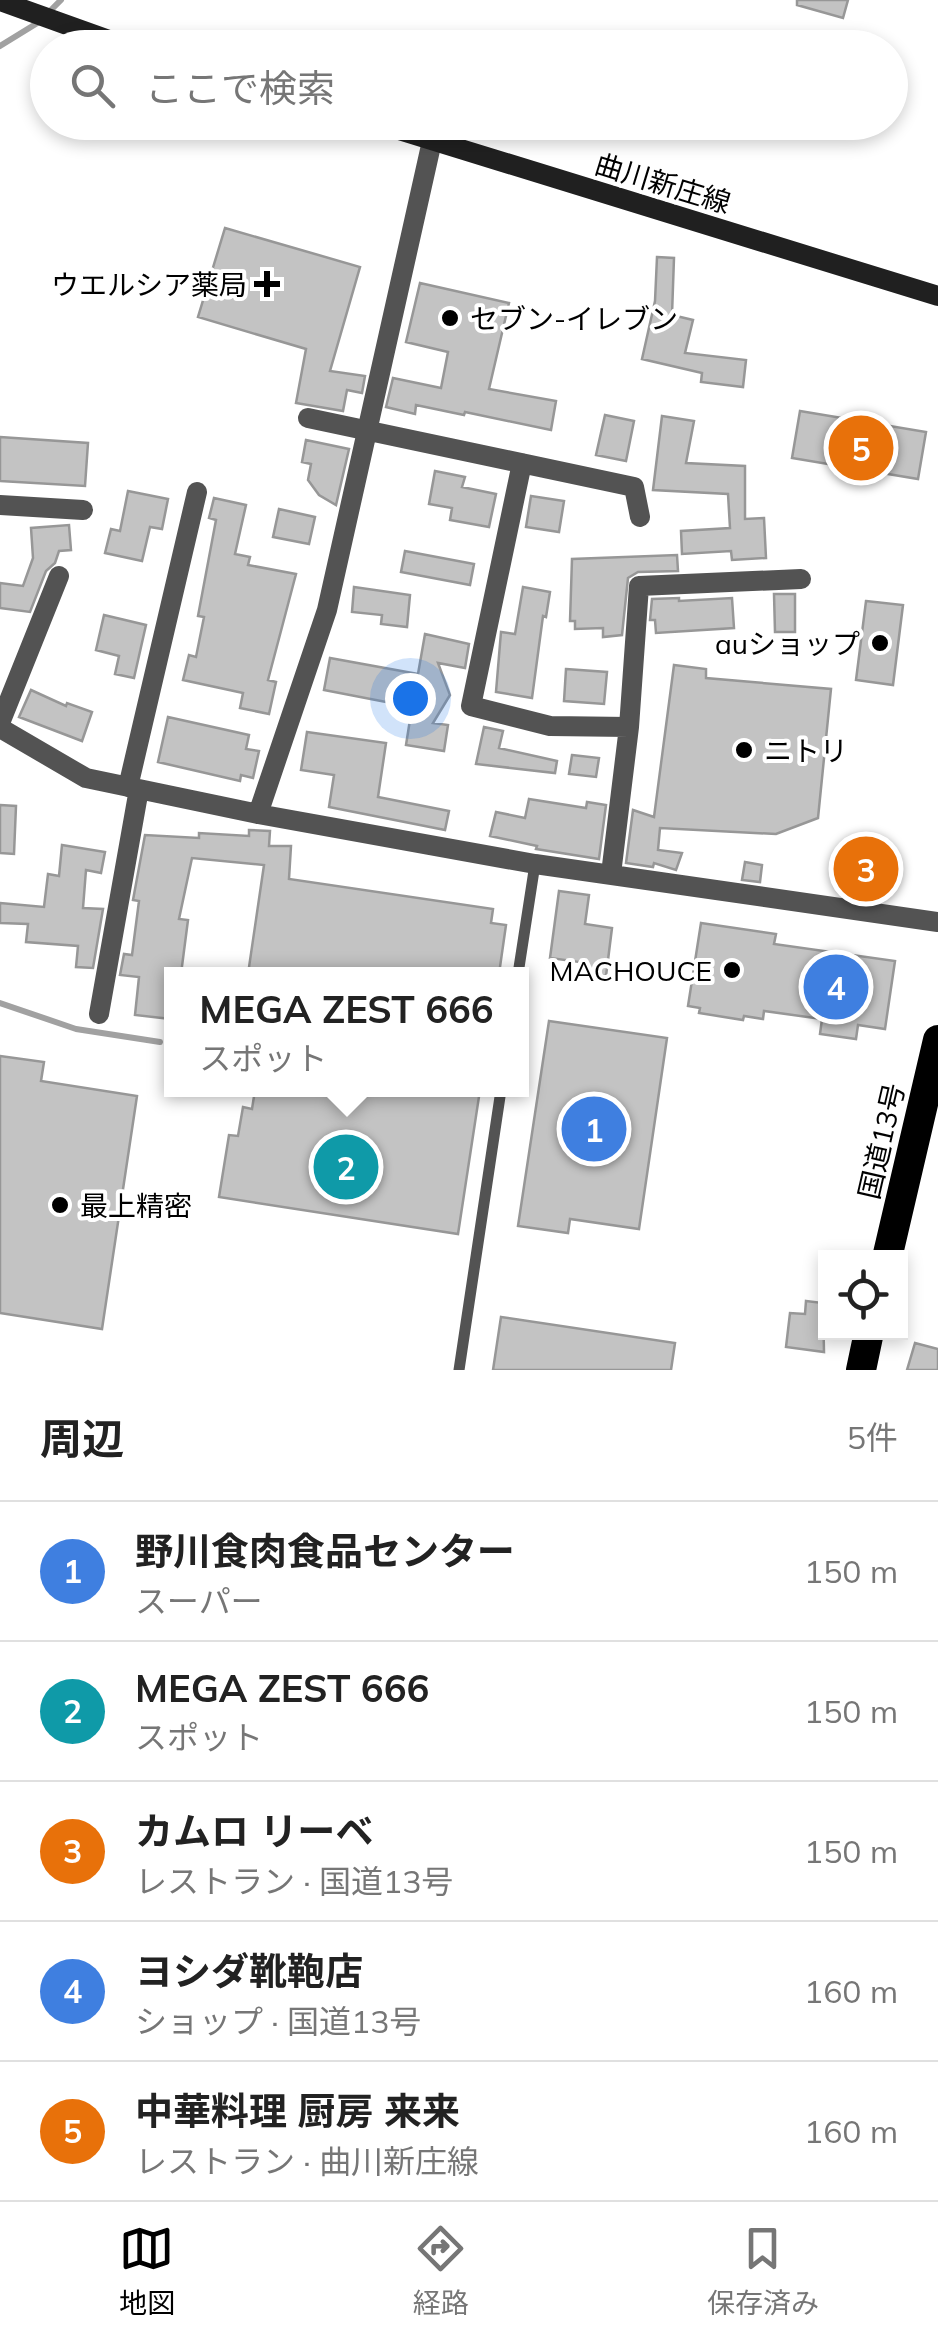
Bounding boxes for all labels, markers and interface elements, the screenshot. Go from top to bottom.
search box [30,30,908,140]
icon: search [65,58,120,113]
text: ここで検索 [145,64,335,112]
street label: 曲川新庄線 [591,146,735,220]
place label: ウエルシア薬局 [51,267,247,302]
marker: ウエルシア薬局 [256,273,278,295]
place label: セブン-イレブン [470,301,678,336]
marker: セブン-イレブン [439,307,461,329]
pin: 5 [828,410,894,486]
place label: auショップ [715,626,860,661]
marker: auショップ [869,632,891,654]
your location [385,673,436,724]
place label: ニトリ [764,733,848,768]
marker: ニトリ [733,739,755,761]
pin: 3 [834,832,898,906]
pin: 4 [804,950,868,1024]
place label: MACHOUCE [549,953,712,988]
marker: MACHOUCE [721,959,743,981]
popup [164,967,529,1097]
text: MEGA ZEST 666 [199,985,494,1033]
text: スポット [199,1038,327,1078]
street label: 国道13号 [851,1080,911,1202]
pin: 1 [562,1092,626,1166]
pin: 2 [314,1130,378,1204]
place label: 最上精密 [80,1188,192,1223]
marker: 最上精密 [49,1194,71,1216]
map controls [818,1250,908,1340]
button: locate [818,1250,908,1340]
text: 周辺 [40,1412,124,1465]
text: 5件 [847,1417,898,1457]
text: 野川食肉食品センター [135,1527,515,1575]
text: 1 [63,1551,82,1591]
text: 150 m [804,1551,898,1591]
text: スーパー [135,1581,263,1621]
text: MEGA ZEST 666 [135,1664,429,1712]
text: 2 [63,1691,82,1731]
text: 150 m [804,1691,898,1731]
text: スポット [135,1717,263,1757]
text: カムロ リーベ [135,1807,373,1855]
text: 3 [63,1831,82,1871]
text: 150 m [804,1831,898,1871]
text: レストラン · 国道13号 [135,1861,454,1901]
text: ヨシダ靴鞄店 [135,1947,363,1995]
text: 4 [63,1971,82,2011]
text: 160 m [804,1971,898,2011]
text: ショップ · 国道13号 [135,2001,422,2041]
text: 中華料理 厨房 来来 [135,2087,460,2135]
text: 5 [63,2111,82,2151]
text: 160 m [804,2111,898,2151]
text: レストラン · 曲川新庄線 [135,2141,479,2181]
tab: 地図 [119,2221,175,2321]
tab: 経路 [413,2221,469,2321]
tab: 保存済み [707,2221,819,2321]

